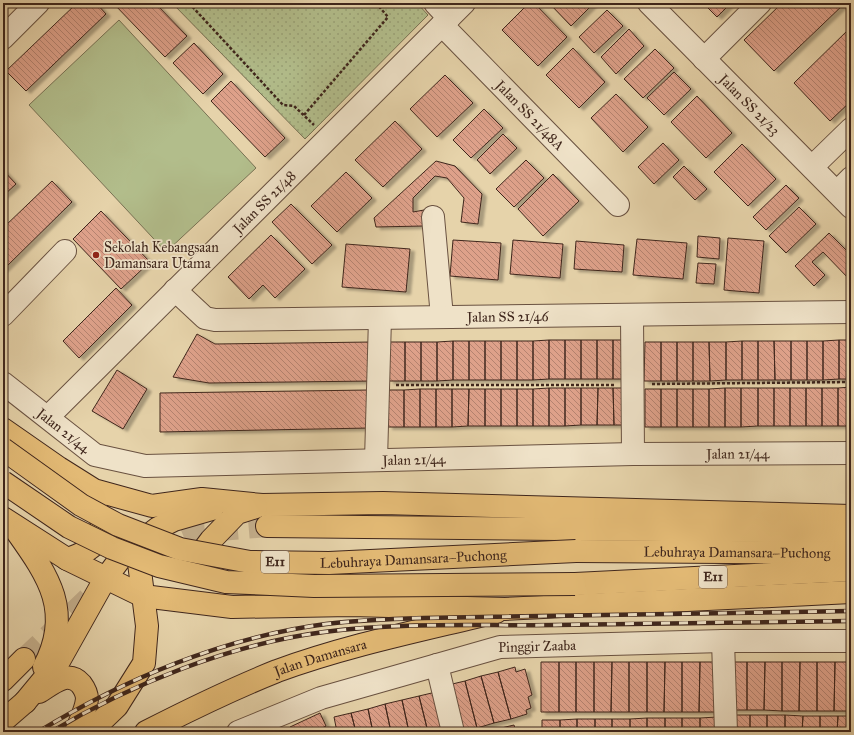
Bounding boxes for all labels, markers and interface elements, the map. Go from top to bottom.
street label: Jalan SS 21/23 [714,69,784,139]
street label: Jalan SS 21/48A [490,75,568,154]
street label: Jalan SS 21/48 [228,167,299,239]
place label: Sekolah Kebangsaan Damansara Utama [104,239,219,272]
marker: Sekolah Kebangsaan Damansara Utama [91,250,101,260]
street label: Jalan SS 21/46 [465,307,549,326]
street label: Jalan 21/44 [31,403,95,457]
street label: Jalan 21/44 [704,445,771,463]
street label: Jalan 21/44 [380,450,447,470]
street label: Lebuhraya Damansara–Puchong [644,543,831,561]
street label: Lebuhraya Damansara–Puchong [320,546,507,572]
road number: E11 [261,551,289,573]
road number: E11 [699,566,727,588]
street label: Jalan Damansara [270,635,369,681]
street label: Pinggir Zaaba [498,636,576,656]

